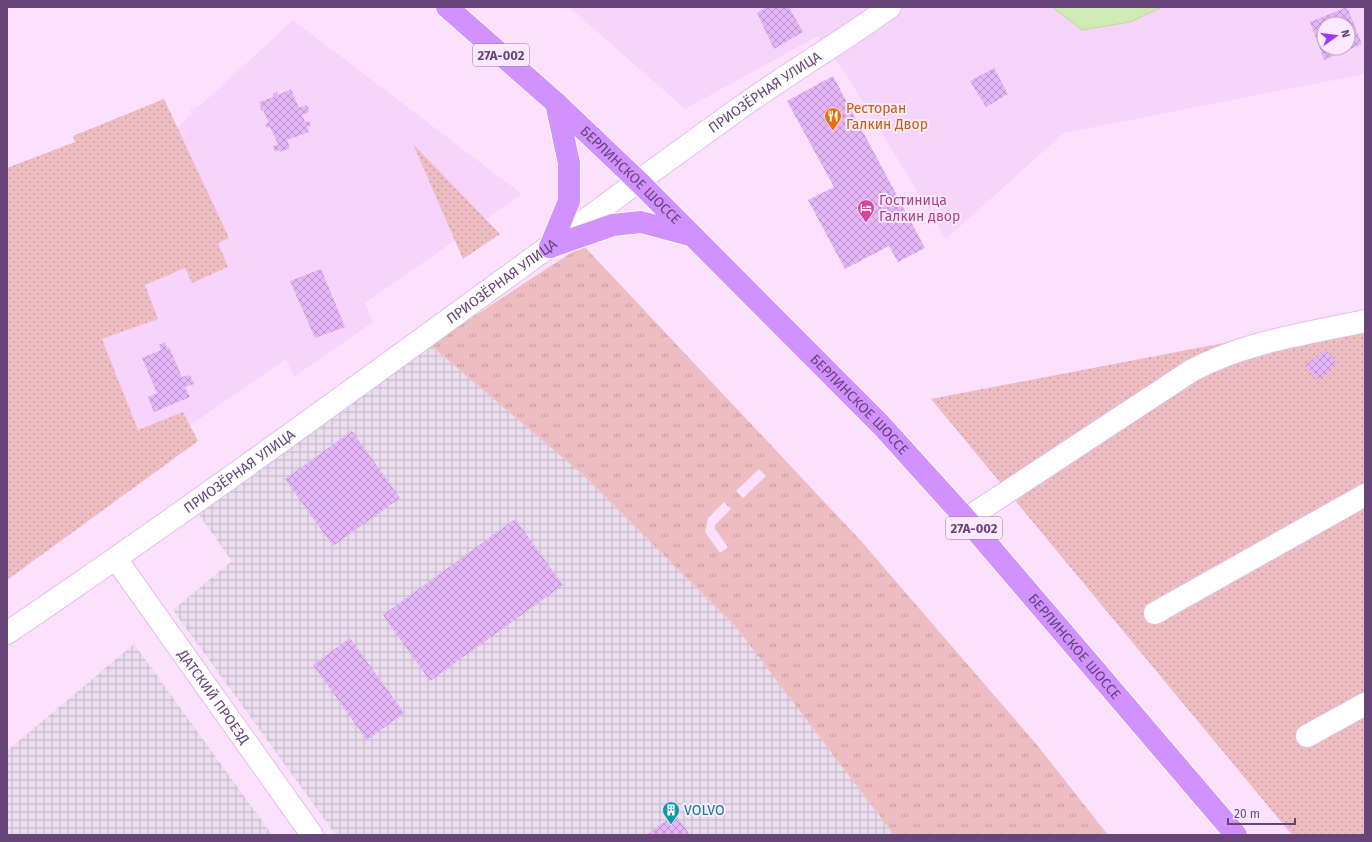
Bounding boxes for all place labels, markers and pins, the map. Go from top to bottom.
place label: Ресторан Галкин Двор [846,100,928,133]
restaurant icon: Ресторан Галкин Двор [823,106,843,131]
place label: Гостиница Галкин двор [879,192,960,225]
hotel icon: Гостиница Галкин двор [856,198,876,223]
building icon: VOLVO [661,800,681,825]
place label: VOLVO [684,802,725,819]

